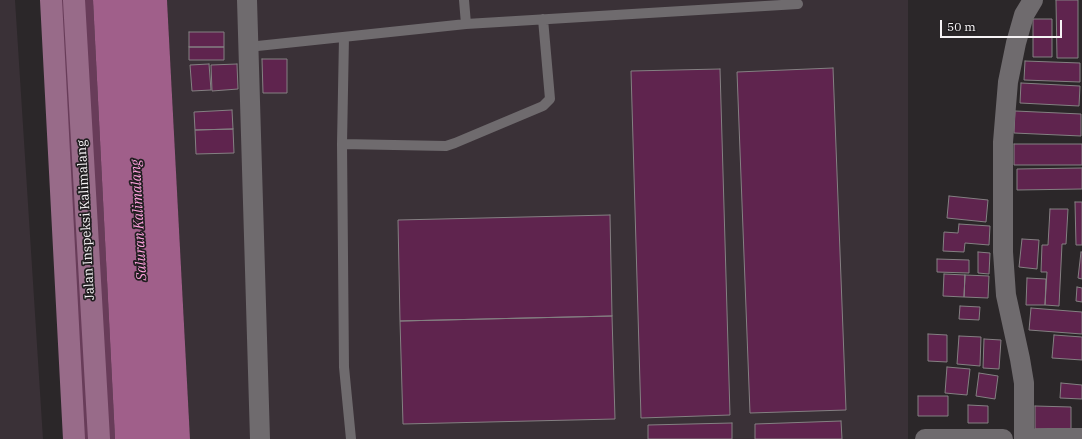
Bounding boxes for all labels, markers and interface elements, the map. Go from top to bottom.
scale bar [942,12,1064,38]
text: 50 m [947,19,976,34]
street label: Jalan Inspeksi Kalimalang [74,139,98,301]
water label: Saluran Kalimalang [127,159,151,281]

